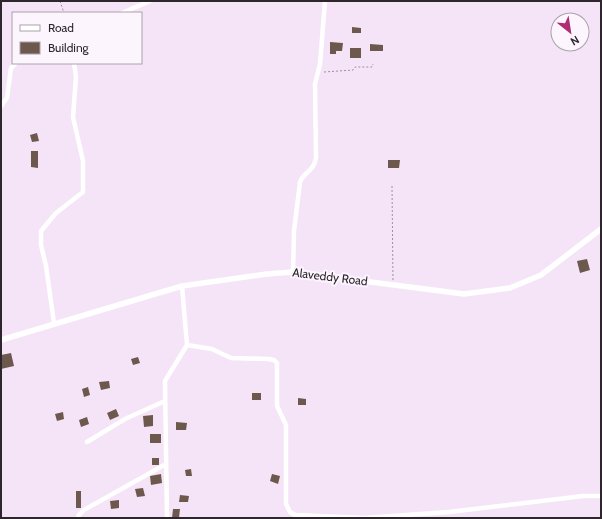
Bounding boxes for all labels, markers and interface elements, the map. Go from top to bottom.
legend [12,12,142,64]
north arrow [550,12,590,52]
text: Road [48,20,74,35]
text: N [568,33,582,49]
text: Building [48,40,90,55]
street label: Alaveddy Road [292,264,369,289]

